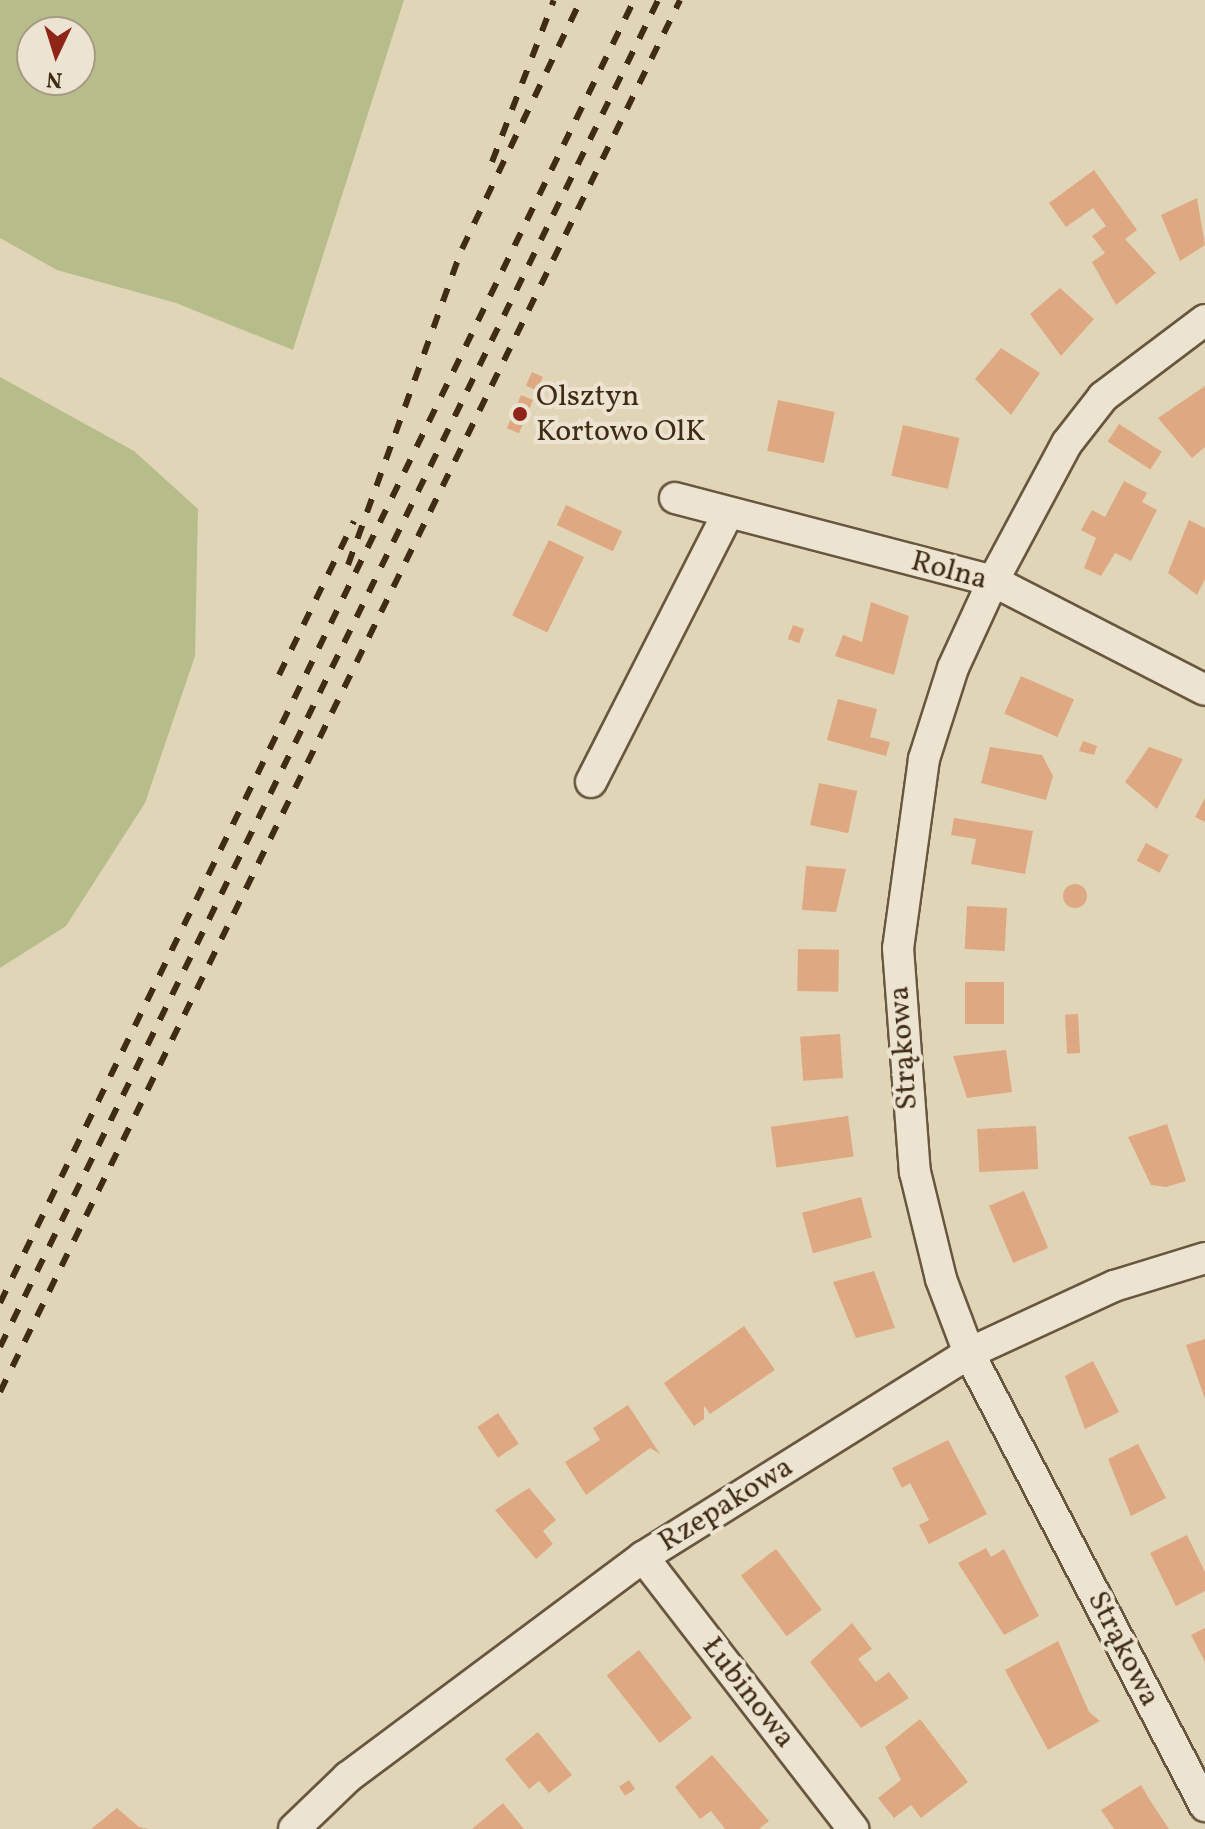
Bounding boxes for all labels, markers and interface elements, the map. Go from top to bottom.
north arrow [16,16,96,96]
text: N [45,62,63,94]
place label: Olsztyn Kortowo OlK [536,379,706,450]
marker: Olsztyn Kortowo OlK [511,405,529,423]
street label: Rolna [907,544,991,598]
street label: Strąkowa [882,985,926,1111]
street label: Rzepakowa [652,1450,800,1560]
street label: Strąkowa [1079,1585,1167,1713]
street label: Łubinowa [694,1630,802,1756]

